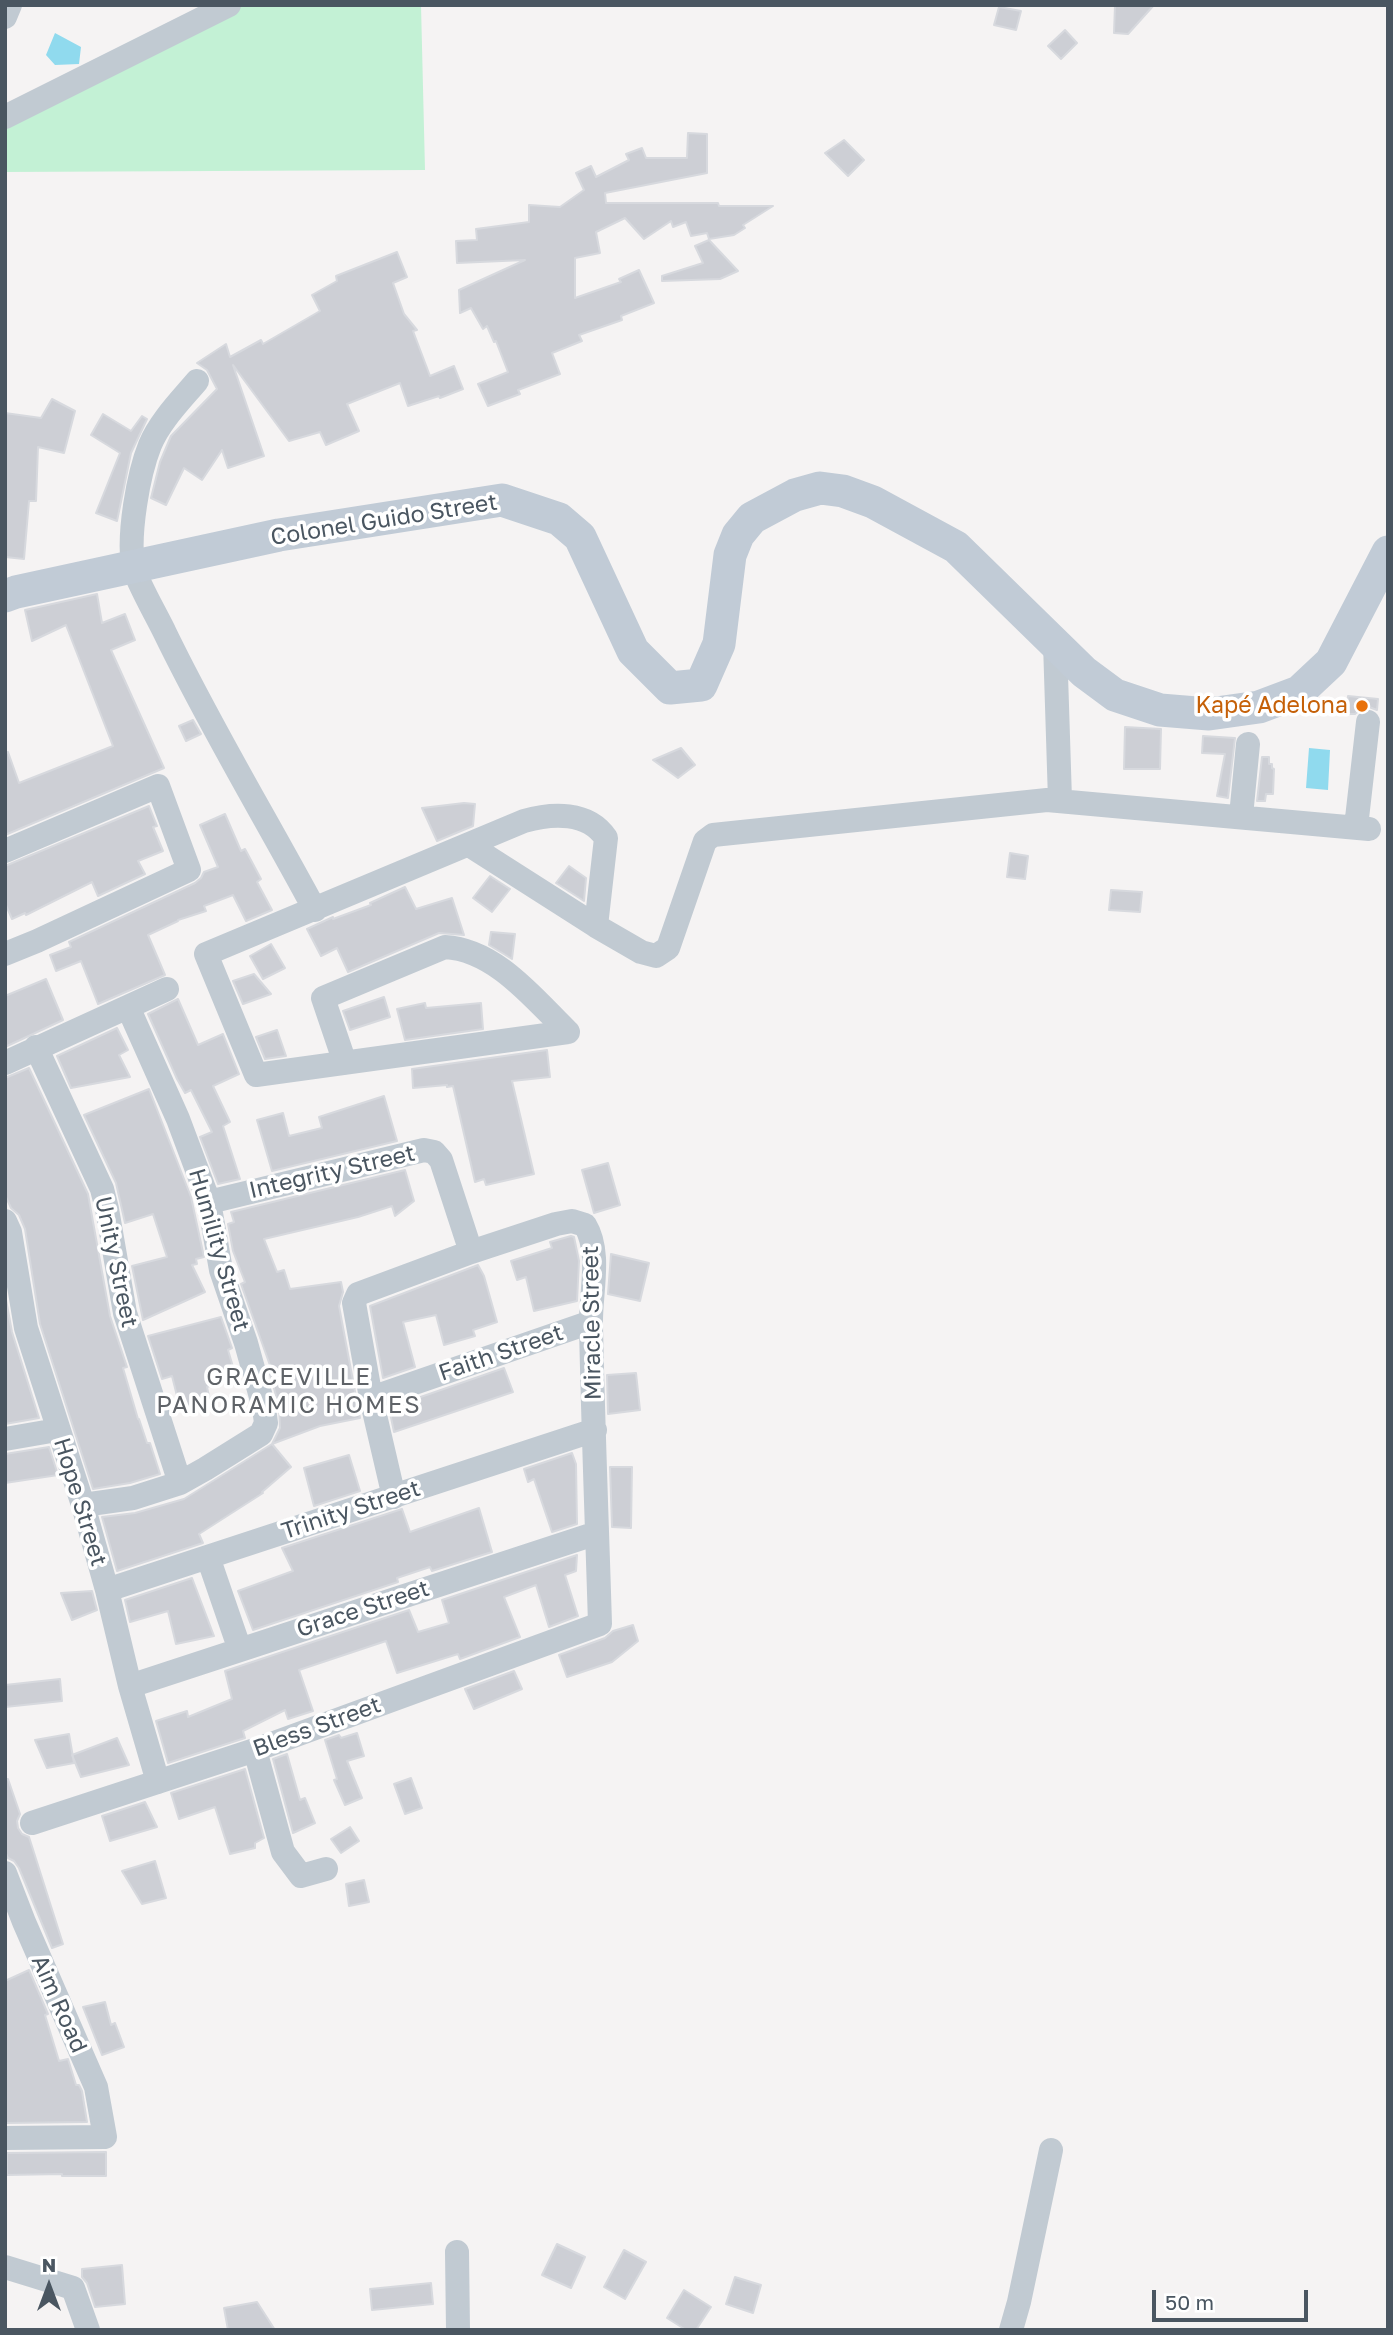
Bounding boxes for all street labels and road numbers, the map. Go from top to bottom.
street label: Colonel Guido Street [269,488,499,552]
street label: Integrity Street [246,1140,418,1204]
street label: Humility Street [183,1166,255,1334]
street label: Unity Street [89,1194,143,1330]
street label: Miracle Street [577,1246,607,1400]
street label: Faith Street [435,1319,567,1387]
street label: Hope Street [47,1435,113,1569]
street label: Trinity Street [278,1475,424,1545]
street label: Grace Street [293,1575,433,1643]
street label: Bless Street [249,1691,385,1763]
street label: Aim Road [25,1951,93,2057]

